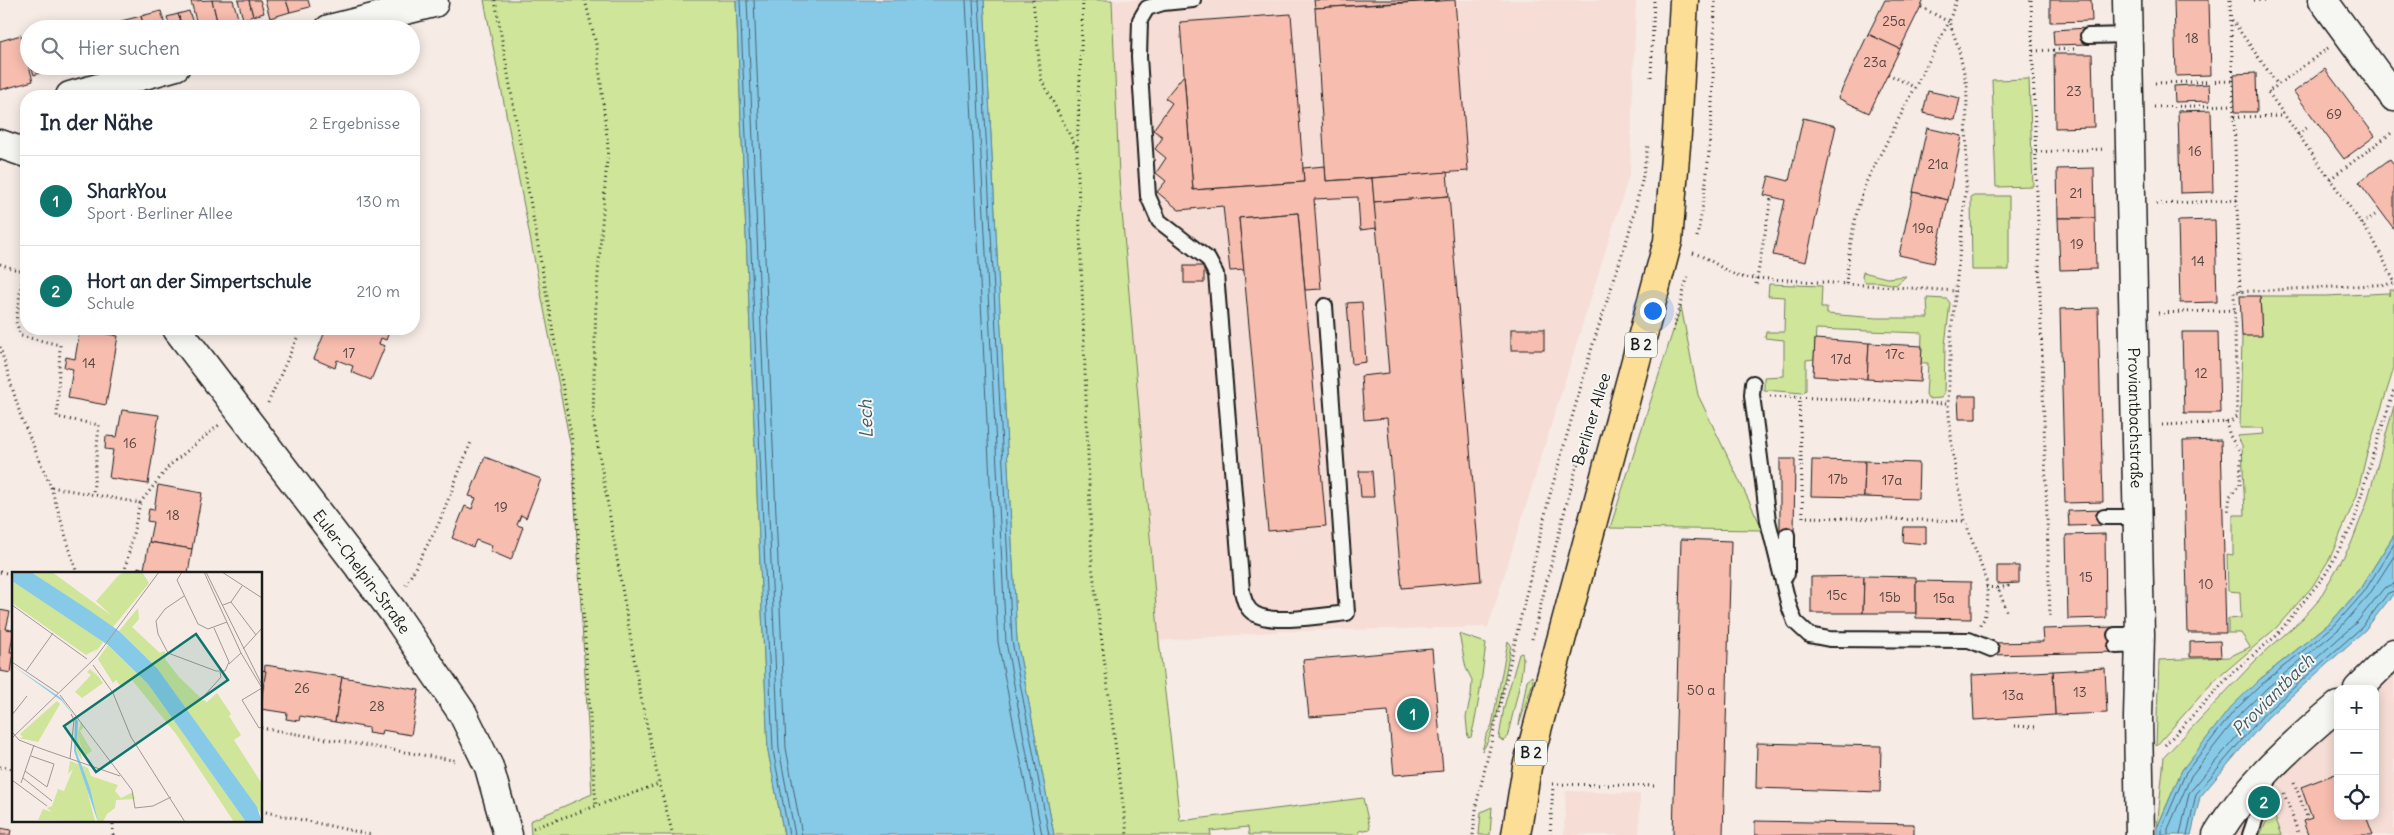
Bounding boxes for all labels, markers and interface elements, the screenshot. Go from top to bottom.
house number: 25a [1882,12,1906,30]
search box [20,20,420,75]
house number: 18 [2185,29,2199,47]
icon: search [38,34,66,62]
text: Hier suchen [78,36,180,60]
house number: 23a [1863,53,1887,71]
house number: 23 [2066,82,2082,100]
house number: 69 [2326,105,2342,123]
text: In der Nähe [40,109,153,136]
text: 2 Ergebnisse [309,113,400,133]
house number: 16 [2188,142,2202,160]
house number: 21a [1927,155,1949,173]
text: SharkYou [87,179,167,203]
house number: 21 [2069,184,2083,202]
text: 1 [53,191,59,211]
text: 130 m [356,191,400,211]
text: Sport · Berliner Allee [87,203,233,223]
house number: 19a [1912,219,1934,237]
house number: 19 [2070,235,2084,253]
house number: 14 [2191,252,2205,270]
text: Hort an der Simpertschule [87,269,311,293]
text: 2 [52,281,60,301]
text: 210 m [357,281,400,301]
text: Schule [87,293,135,313]
your location [1640,298,1666,324]
road number: B 2 [1625,332,1657,358]
house number: 17 [343,344,355,362]
house number: 17c [1885,345,1905,363]
street label: Proviantbachstraße [2124,347,2147,489]
house number: 17d [1831,350,1851,368]
house number: 14 [82,354,96,372]
house number: 12 [2194,364,2208,382]
street label: Berliner Allee [1567,370,1615,468]
water label: Lech [853,399,878,439]
house number: 16 [123,434,137,452]
house number: 17b [1828,470,1848,488]
house number: 17a [1882,471,1902,489]
house number: 19 [494,498,508,516]
street label: Euler-Chelpin-Straße [309,505,415,637]
house number: 18 [166,506,180,524]
house number: 15 [2079,568,2093,586]
inset map [12,572,262,822]
house number: 10 [2199,575,2213,593]
house number: 15c [1827,586,1847,604]
house number: 15b [1879,588,1901,606]
house number: 15a [1933,589,1955,607]
water label: Proviantbach [2227,648,2319,741]
house number: 26 [294,679,310,697]
house number: 50 a [1687,681,1715,699]
house number: 13 [2073,683,2087,701]
map controls [2334,685,2379,820]
button: + [2334,685,2379,730]
house number: 13a [2002,686,2024,704]
pin: 1 [1397,695,1429,733]
house number: 28 [369,697,385,715]
button: − [2334,730,2379,775]
road number: B 2 [1515,740,1547,766]
button: locate [2334,775,2379,820]
pin: 2 [2248,783,2280,821]

